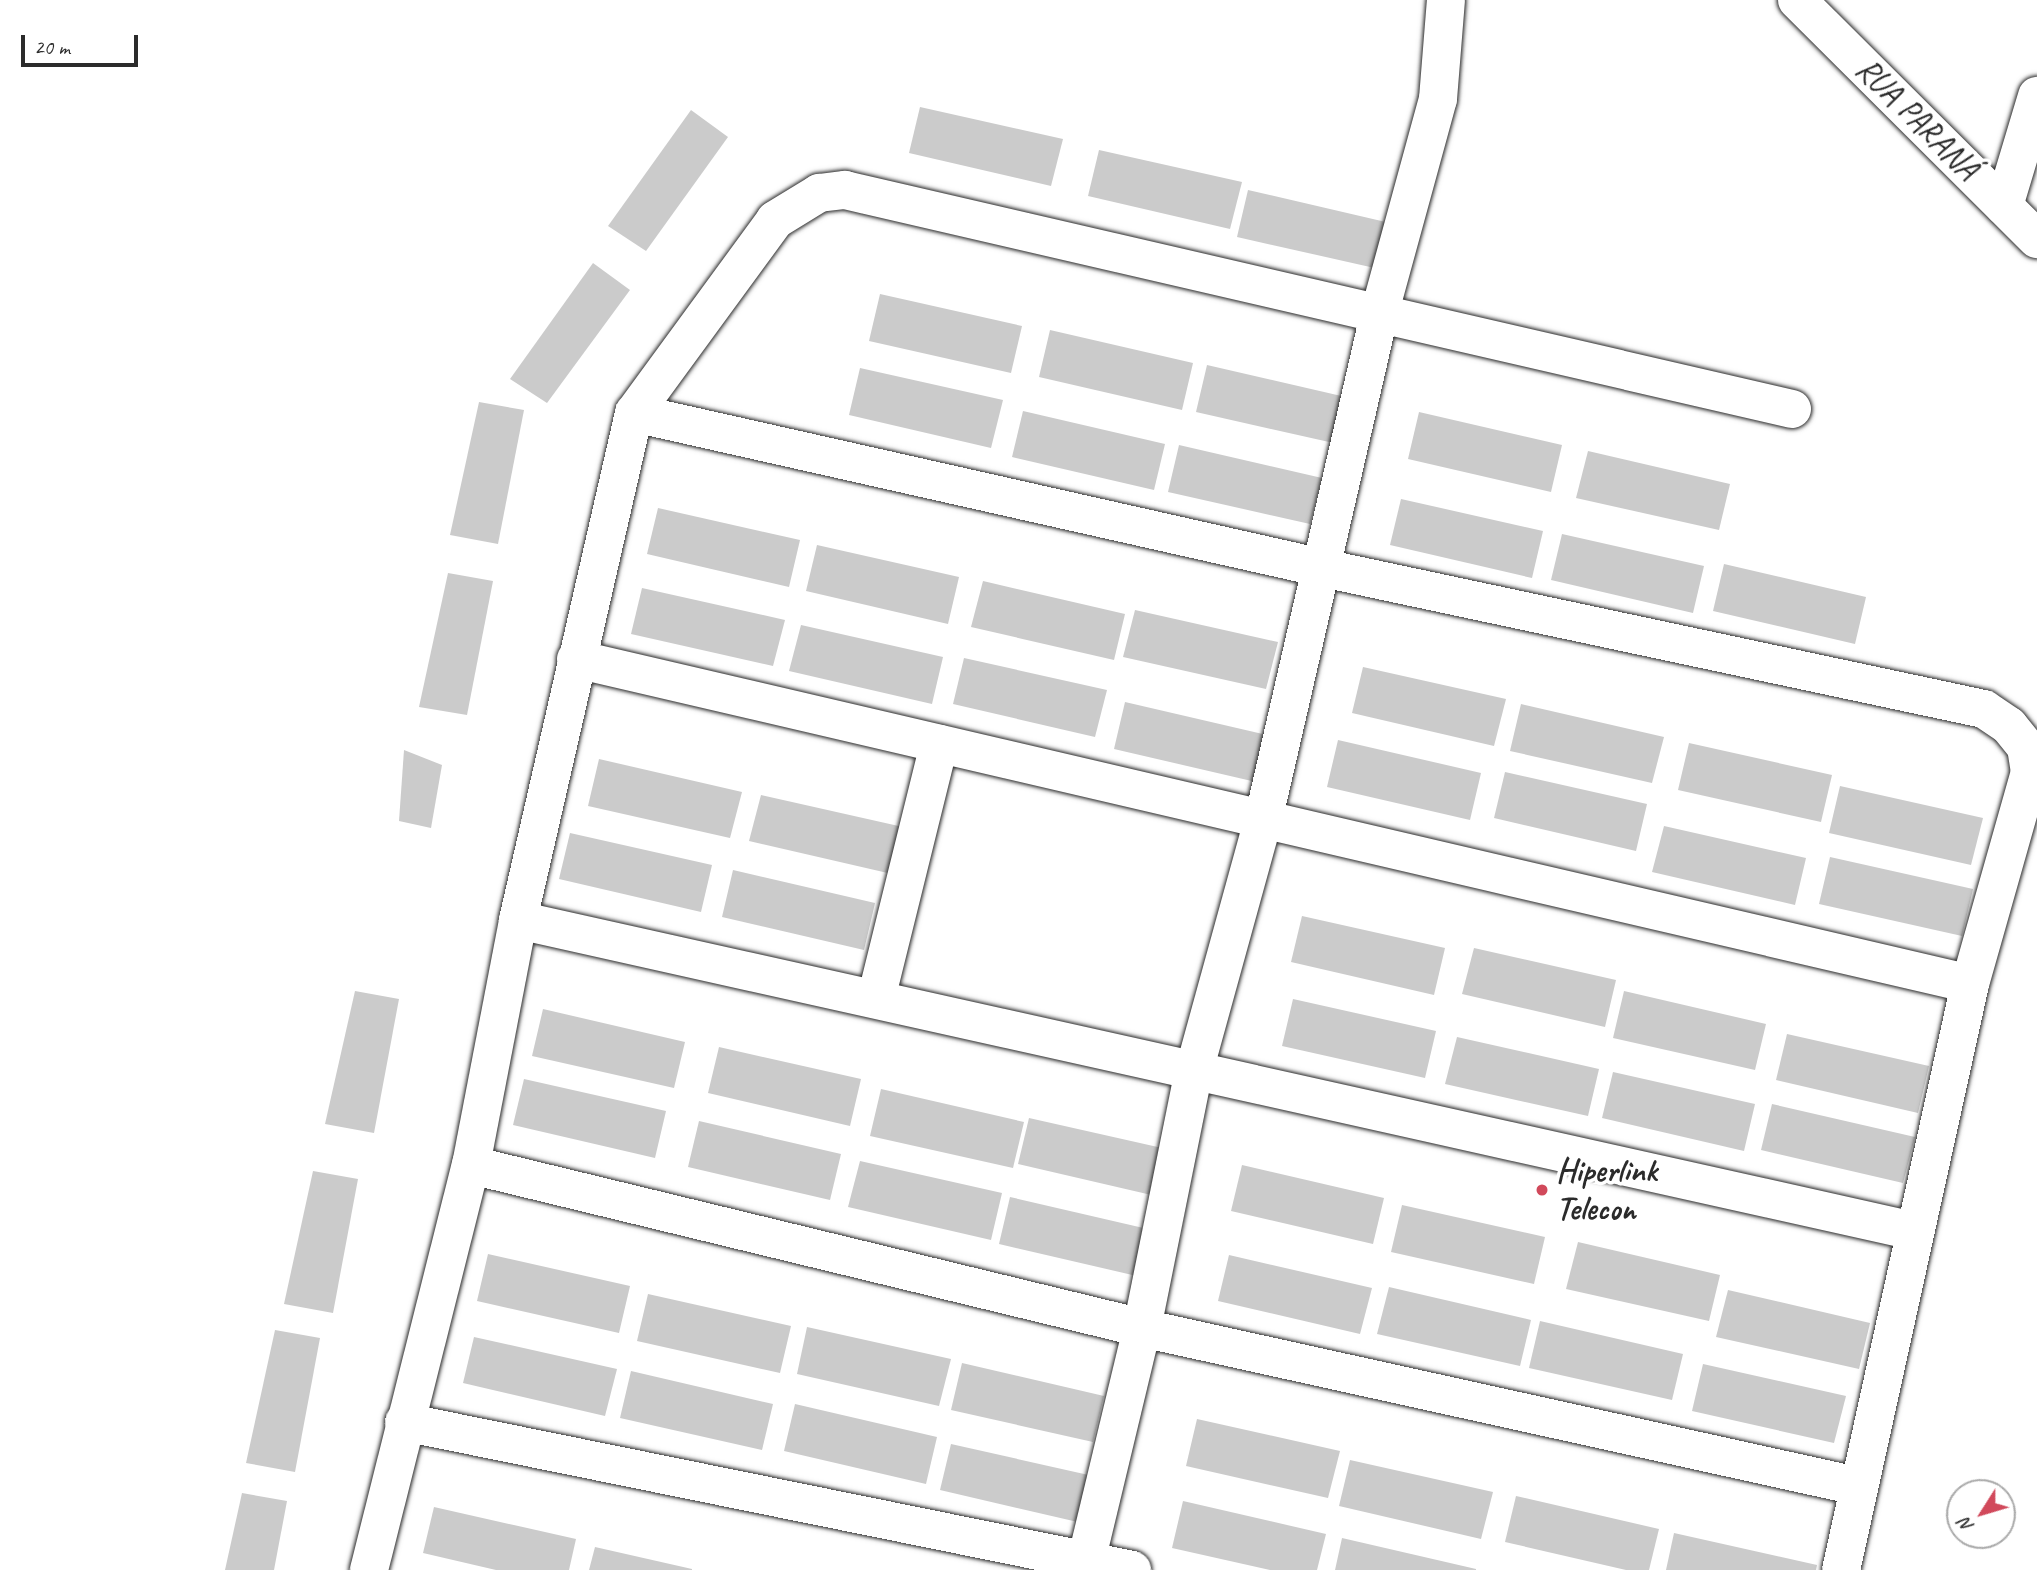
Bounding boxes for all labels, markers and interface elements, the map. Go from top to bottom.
scale bar [24,21,142,65]
text: 20 m [34,34,70,60]
street label: RUA PARANÁ [1848,50,1986,188]
place label: Hiperlink Telecon [1556,1151,1657,1229]
marker: Hiperlink Telecon [1534,1182,1550,1198]
north arrow [1946,1479,2016,1549]
text: N [1953,1514,1979,1537]

